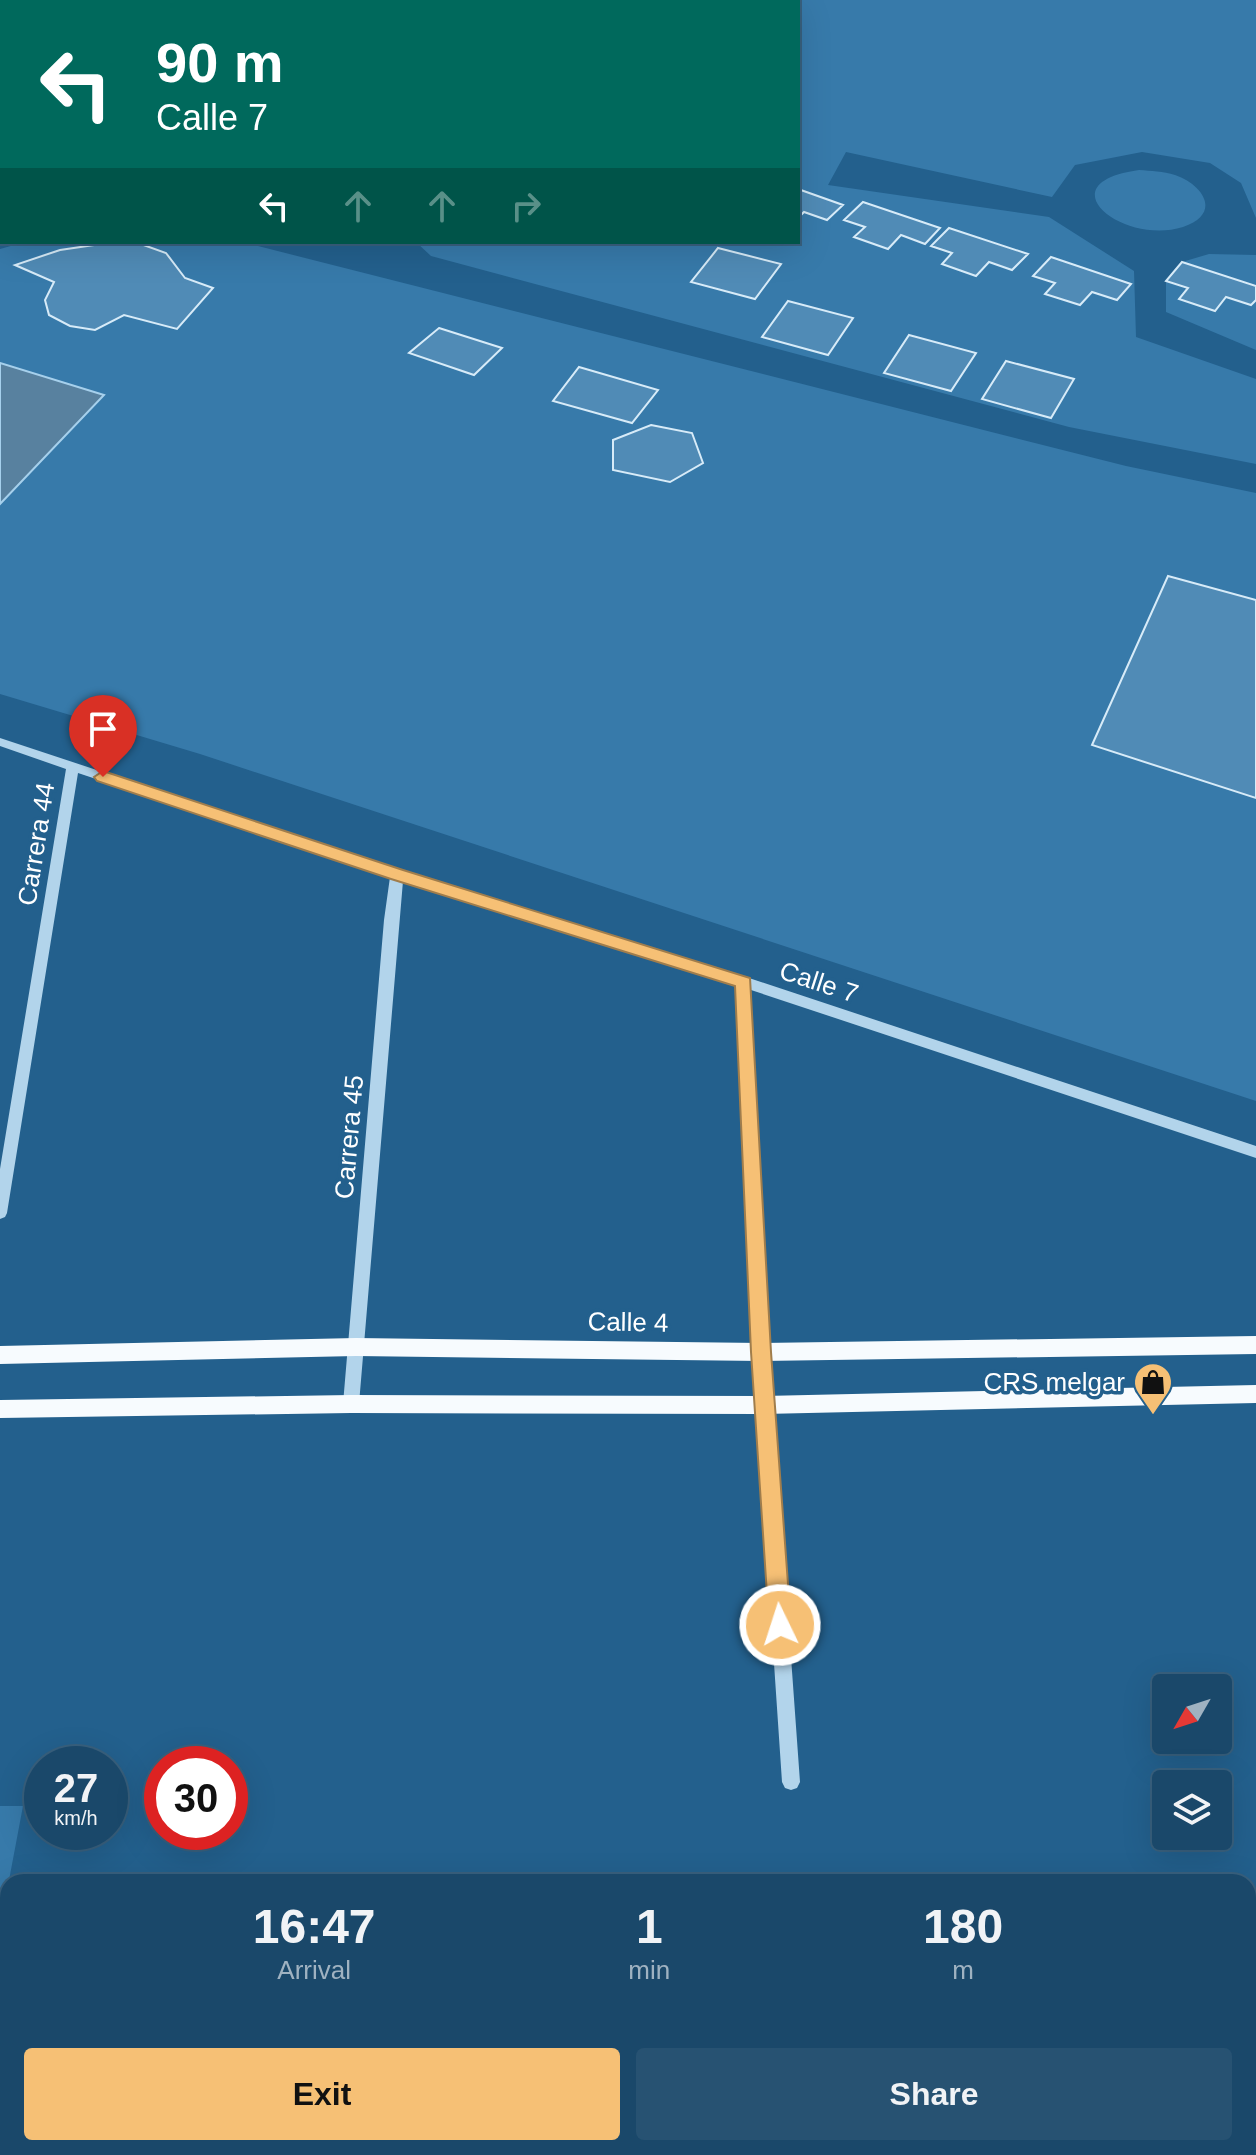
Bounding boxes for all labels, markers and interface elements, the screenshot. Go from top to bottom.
text: 90 m [156,31,284,94]
icon: left [24,32,128,136]
text: Calle 7 [156,97,268,138]
icon: left [252,184,296,228]
icon: ahead [336,184,380,228]
icon: ahead [420,184,464,228]
icon: right [504,184,548,228]
pin [69,695,137,777]
icon: arrive [81,707,125,751]
street label: Carrera 44 [11,780,61,908]
street label: Calle 7 [776,955,862,1009]
street label: Carrera 45 [329,1074,369,1200]
street label: Calle 4 [587,1306,669,1338]
shop icon: CRS melgar [1132,1361,1174,1416]
place label: CRS melgar [983,1367,1125,1397]
position arrow [738,1583,822,1667]
north arrow [1152,1674,1232,1754]
map controls [1152,1674,1232,1850]
speed limit sign: 30 [144,1746,248,1850]
text: 27 [54,1766,98,1810]
button: layers [1152,1770,1232,1850]
text: km/h [54,1807,98,1829]
text: 16:47 [253,1900,376,1953]
text: 1 [636,1900,663,1953]
text: 180 [923,1900,1003,1953]
text: Arrival [277,1955,351,1985]
text: min [628,1955,670,1985]
text: m [952,1955,974,1985]
button: Exit [24,2048,620,2140]
button: Share [636,2048,1232,2140]

